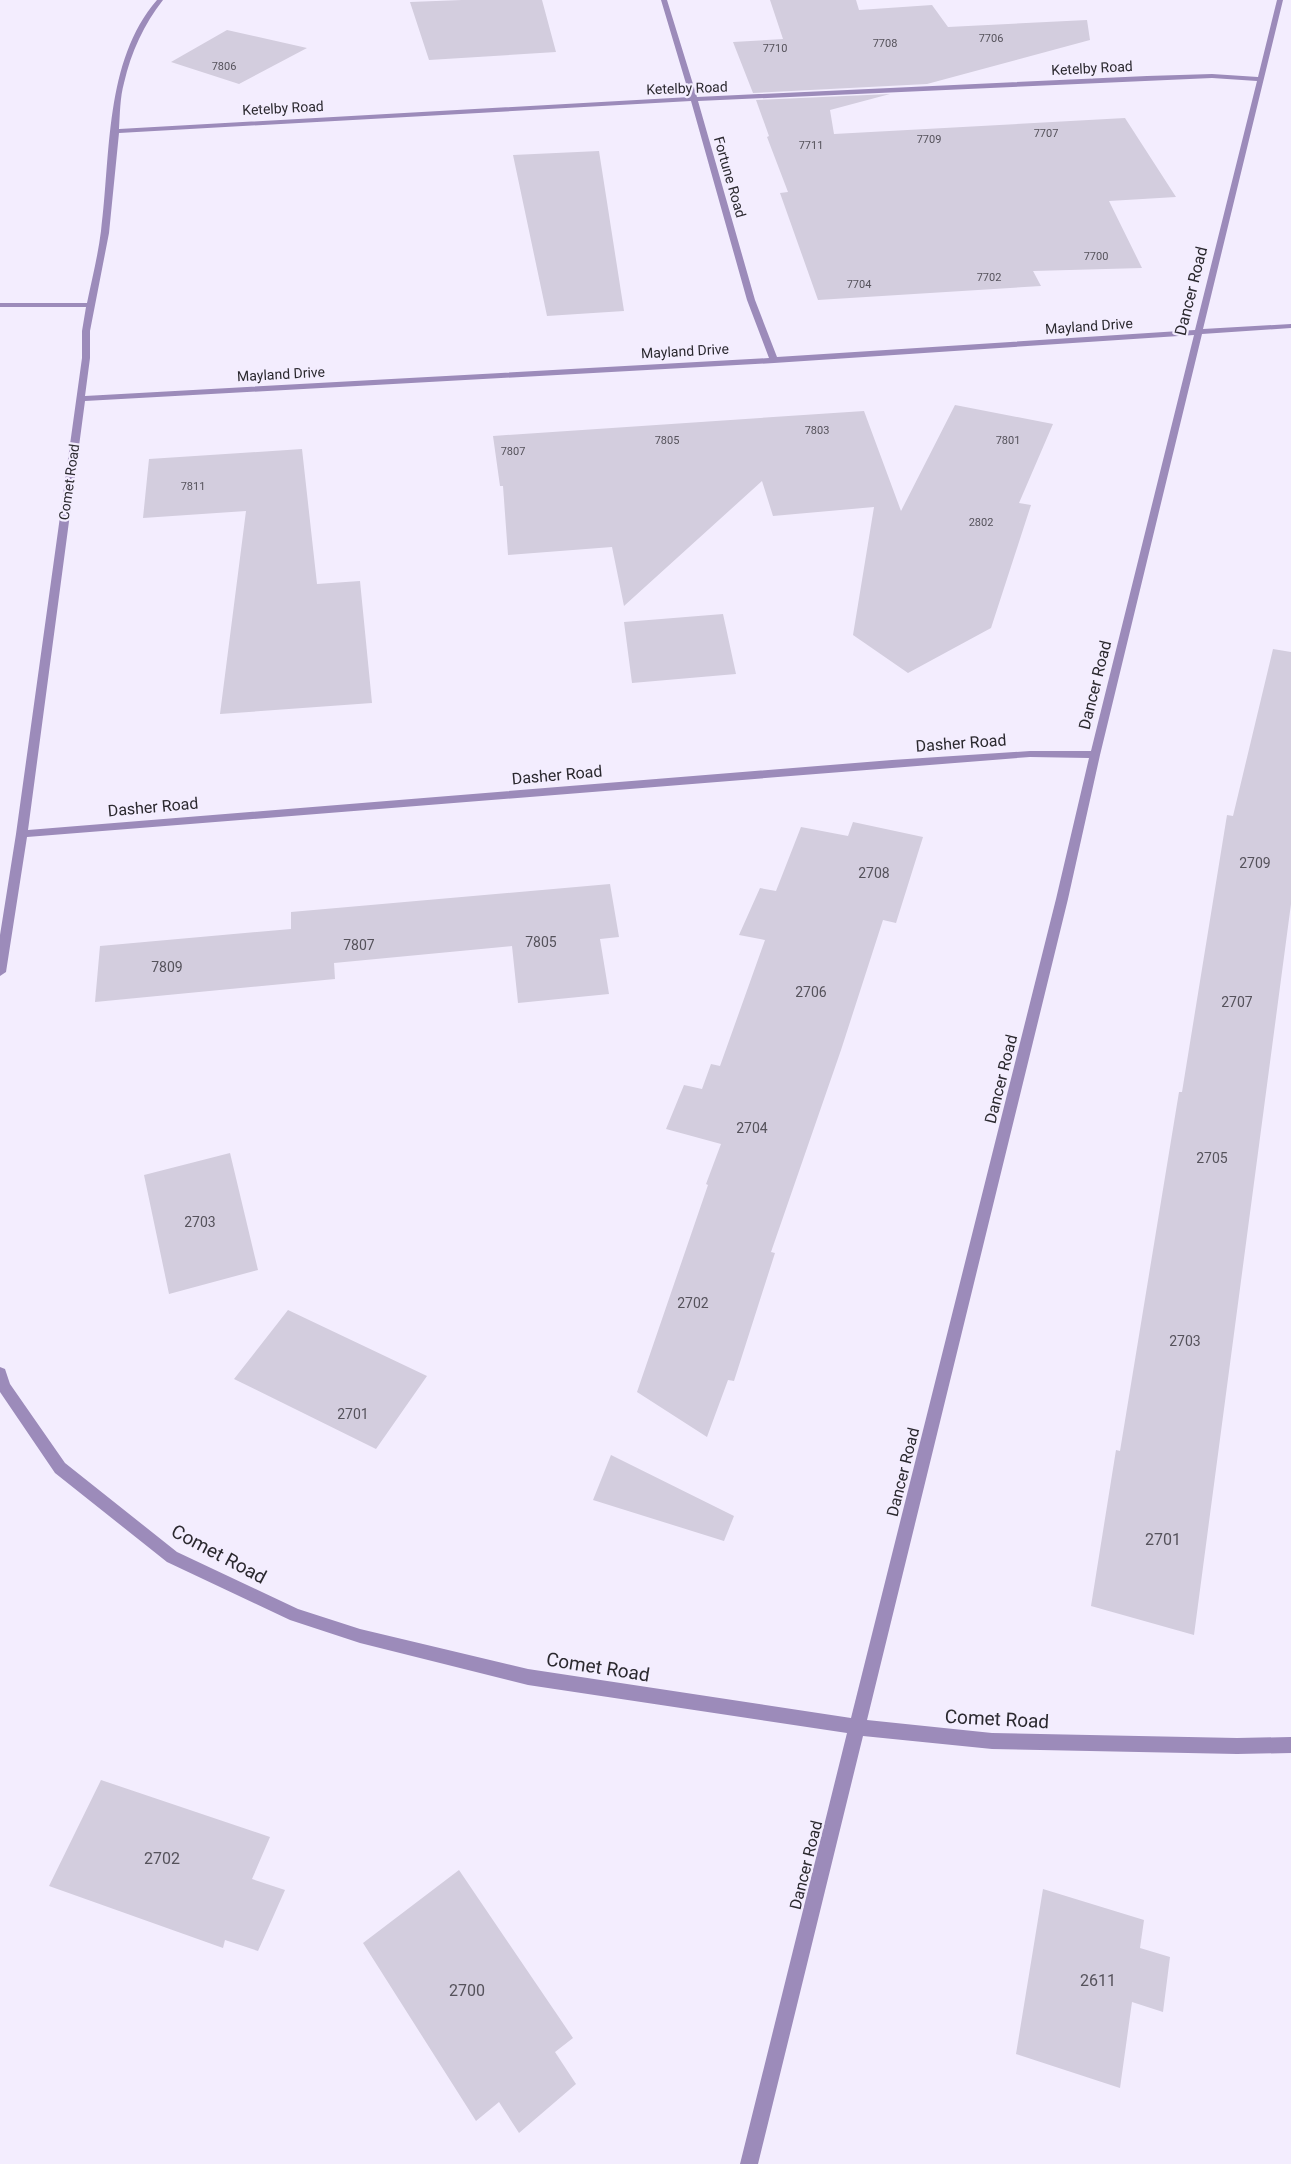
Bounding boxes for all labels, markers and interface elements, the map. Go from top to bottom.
house number: 7706 [979,32,1003,45]
house number: 7708 [873,37,897,50]
house number: 7710 [763,42,787,55]
street label: Ketelby Road [1051,58,1133,78]
house number: 7806 [212,60,236,73]
street label: Ketelby Road [646,79,728,97]
street label: Ketelby Road [242,98,324,118]
house number: 7707 [1034,127,1058,140]
house number: 7709 [917,133,941,146]
street label: Fortune Road [711,135,749,219]
house number: 7711 [799,139,823,152]
street label: Dancer Road [1171,245,1211,337]
house number: 7700 [1084,250,1108,263]
house number: 7702 [977,271,1001,284]
house number: 7704 [847,278,871,291]
street label: Mayland Drive [1045,315,1133,337]
street label: Mayland Drive [641,341,729,361]
street label: Mayland Drive [237,364,325,384]
house number: 7803 [805,424,829,437]
house number: 7805 [655,434,679,447]
house number: 7801 [996,434,1020,447]
street label: Comet Road [56,443,82,521]
house number: 7807 [501,445,525,458]
house number: 7811 [181,480,205,493]
house number: 2802 [969,516,993,529]
street label: Dancer Road [1075,639,1115,731]
street label: Dasher Road [915,730,1007,756]
street label: Dasher Road [511,762,603,788]
street label: Dasher Road [107,794,199,820]
house number: 2709 [1239,855,1271,871]
house number: 2708 [858,865,890,881]
house number: 7805 [525,934,557,950]
house number: 7807 [343,937,375,953]
house number: 7809 [151,959,183,975]
house number: 2706 [795,984,827,1000]
house number: 2707 [1221,994,1253,1010]
street label: Dancer Road [981,1033,1021,1125]
house number: 2704 [736,1120,768,1136]
house number: 2705 [1196,1150,1228,1166]
house number: 2703 [184,1214,216,1230]
house number: 2702 [677,1295,709,1311]
house number: 2703 [1169,1333,1201,1349]
house number: 2701 [337,1406,369,1422]
street label: Dancer Road [883,1426,923,1518]
street label: Comet Road [167,1519,271,1589]
house number: 2701 [1145,1530,1181,1549]
street label: Comet Road [545,1647,651,1687]
street label: Comet Road [944,1705,1050,1733]
street label: Dancer Road [786,1819,826,1911]
house number: 2702 [144,1849,180,1868]
house number: 2611 [1080,1971,1116,1990]
house number: 2700 [449,1981,485,2000]

